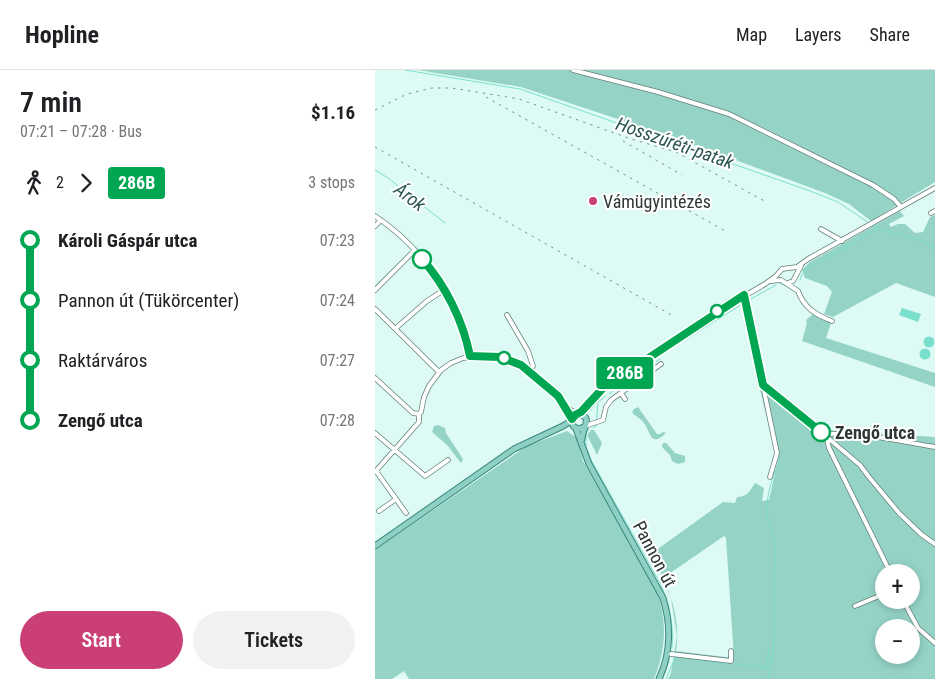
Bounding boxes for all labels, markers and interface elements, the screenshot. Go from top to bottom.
text: Hopline [25,21,99,49]
text: Map [736,24,767,45]
text: Layers [795,24,842,45]
text: Share [870,24,910,45]
text: 7 min [20,86,82,119]
text: $1.16 [311,101,355,124]
water label: Hosszúréti-patak [613,112,738,174]
text: 07:21 – 07:28 · Bus [20,122,142,141]
icon: walk [20,169,48,197]
icon: forward [72,169,100,197]
text: 286B [118,172,155,193]
text: 2 [56,173,64,192]
text: 3 stops [308,173,355,192]
water label: Árok [389,177,431,217]
place label: Vámügyintézés [603,191,711,212]
marker: Vámügyintézés [587,195,599,207]
text: Károli Gáspár utca [58,229,197,252]
text: 07:23 [320,231,355,250]
unlabelled marker [412,249,432,269]
text: Pannon út (Tükörcenter) [58,289,239,312]
text: 07:24 [320,291,355,310]
unlabelled marker [710,304,724,318]
text: Raktárváros [58,349,147,372]
text: 07:27 [320,351,355,370]
unlabelled marker [497,351,511,365]
line badge: 286B [590,357,660,389]
text: 286B [606,362,644,383]
text: Zengő utca [58,409,143,432]
text: 07:28 [320,411,355,430]
marker: Zengő utca [811,422,831,442]
place label: Zengő utca [835,422,915,443]
street label: Pannon út [629,517,681,591]
map controls [875,564,920,664]
button: + [875,564,920,609]
button: Start [20,611,183,669]
button: Tickets [193,611,355,669]
button: − [875,619,920,664]

